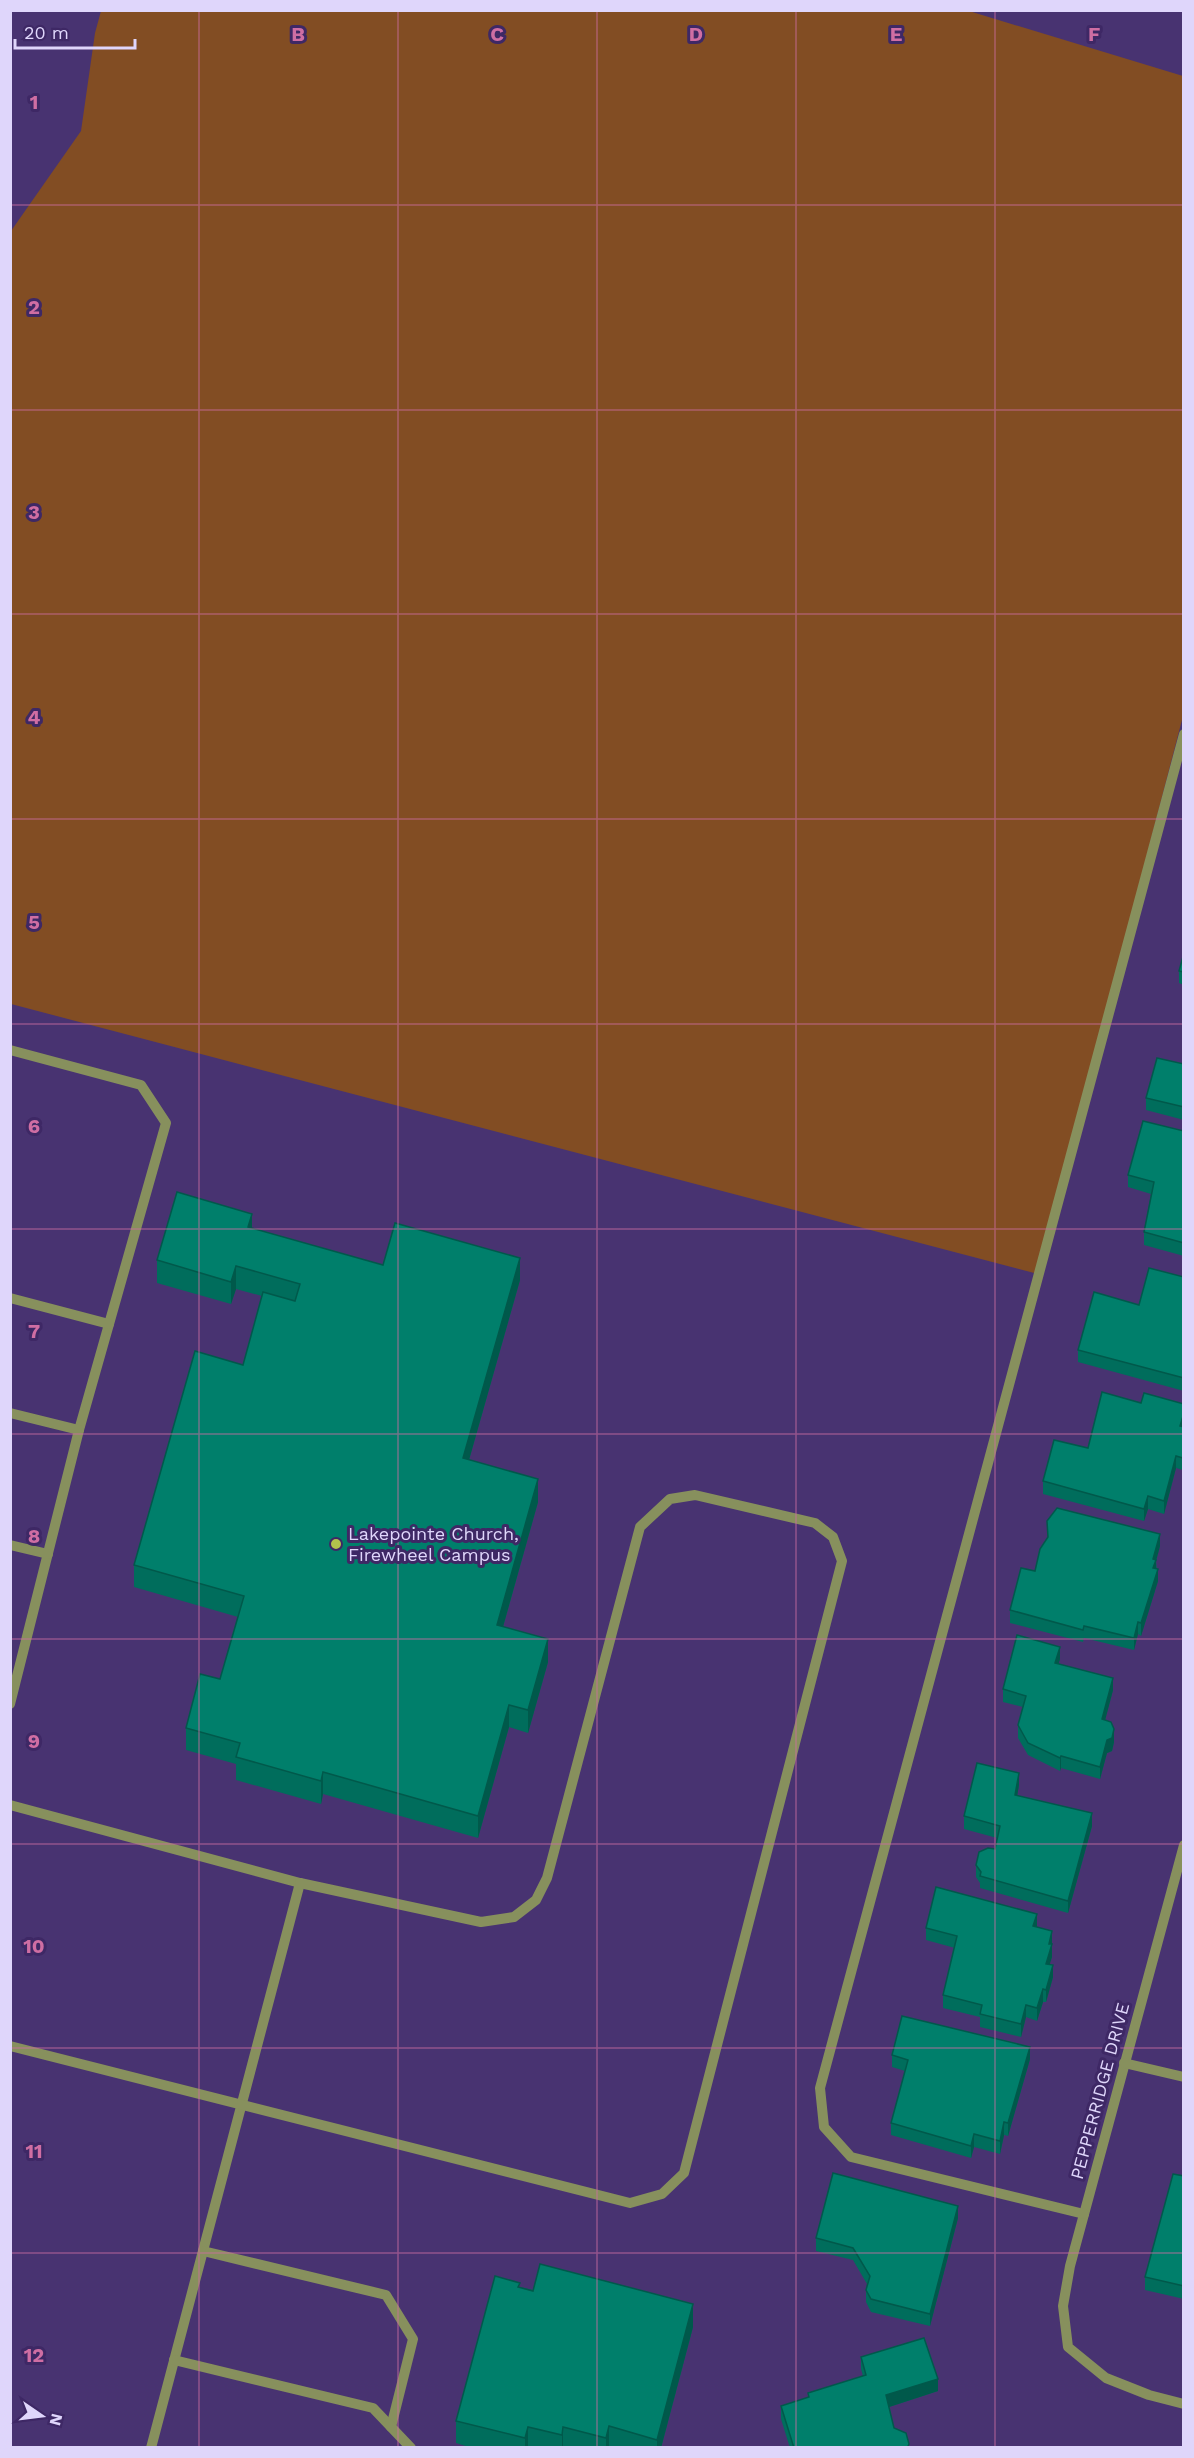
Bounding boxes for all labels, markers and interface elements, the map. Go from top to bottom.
scale bar [15,12,135,50]
text: 20 m [24,22,69,43]
text: B [291,22,305,46]
text: C [490,22,504,46]
text: D [689,22,703,46]
text: E [890,22,902,46]
text: F [1088,22,1100,46]
text: 1 [30,90,38,114]
text: 2 [28,295,40,319]
text: 3 [28,500,40,524]
text: 4 [28,705,41,729]
text: 5 [28,910,40,934]
text: 6 [28,1114,40,1138]
text: 7 [28,1319,40,1343]
place label: Lakepointe Church, Firewheel Campus [348,1523,519,1565]
text: 8 [28,1524,40,1548]
marker: Lakepointe Church, Firewheel Campus [329,1537,343,1551]
text: 9 [28,1729,40,1753]
text: 10 [23,1934,45,1958]
street label: PEPPERRIDGE DRIVE [1066,2000,1133,2182]
text: 11 [25,2139,43,2163]
text: 12 [24,2343,44,2367]
north arrow [12,2386,72,2446]
text: N [45,2411,67,2428]

